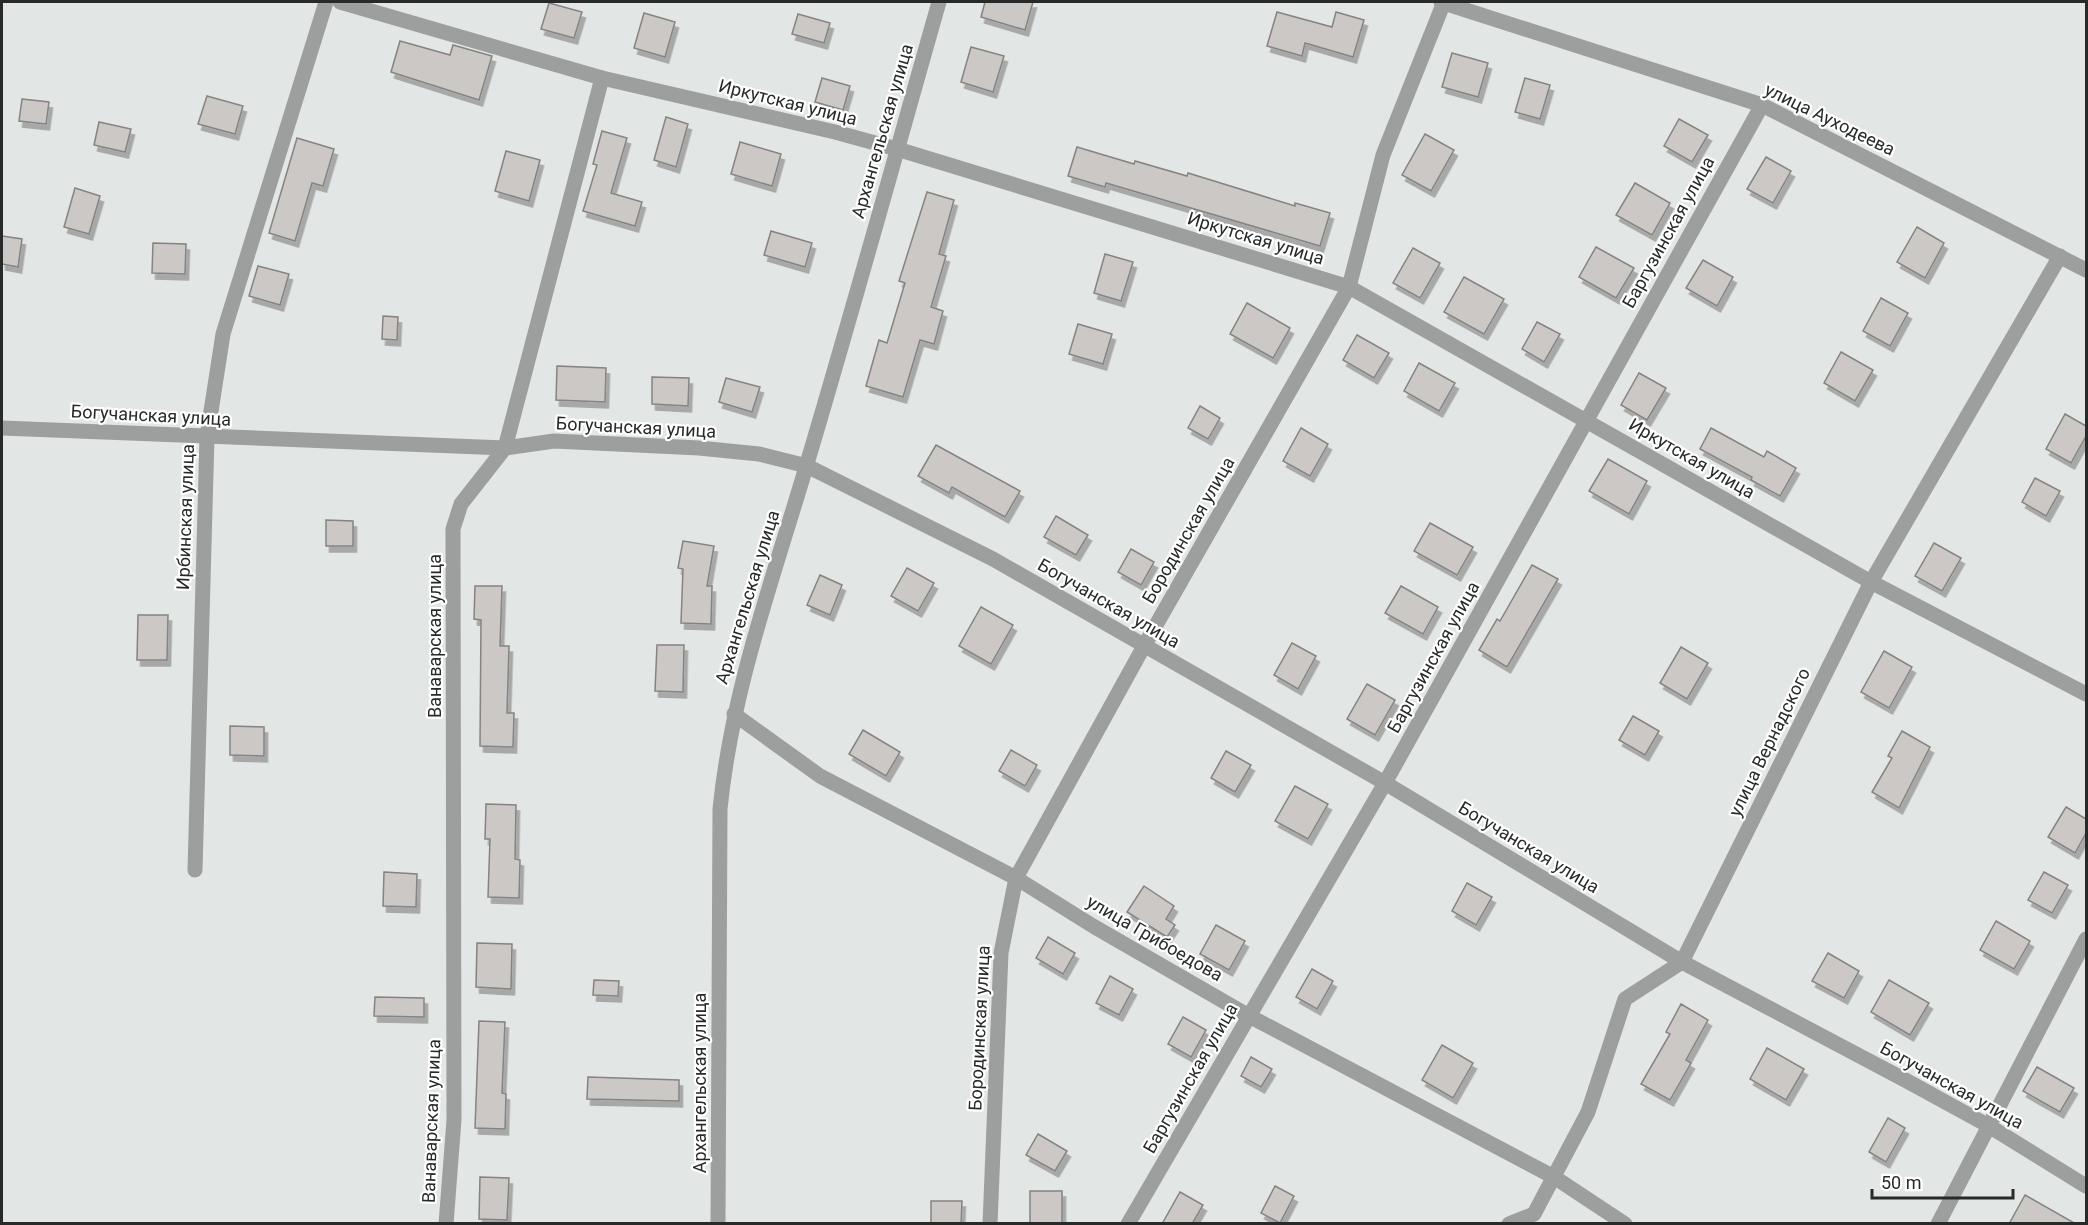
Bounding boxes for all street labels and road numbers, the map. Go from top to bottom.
street label: Архангельская улица [847,41,917,221]
street label: Иркутская улица [717,75,859,129]
street label: улица Ауходеева [1762,78,1898,160]
street label: Баргузинская улица [1618,153,1718,311]
street label: Иркутская улица [1185,207,1327,269]
street label: Богучанская улица [70,400,232,430]
street label: Богучанская улица [555,412,717,442]
street label: Иркутская улица [1625,413,1759,503]
street label: Ирбинская улица [172,444,198,590]
street label: Бородинская улица [1137,453,1239,607]
street label: Архангельская улица [711,508,783,686]
street label: Ванаварская улица [424,554,445,718]
street label: Богучанская улица [1034,554,1184,652]
street label: Баргузинская улица [1383,578,1483,736]
street label: улица Вернадского [1724,664,1814,820]
street label: Богучанская улица [1455,797,1603,897]
street label: улица Грибоедова [1083,891,1227,985]
street label: Бородинская улица [964,945,994,1111]
street label: Архангельская улица [689,993,710,1173]
street label: Баргузинская улица [1138,999,1242,1157]
street label: Богучанская улица [1877,1037,2027,1133]
street label: Ванаварская улица [418,1039,444,1203]

